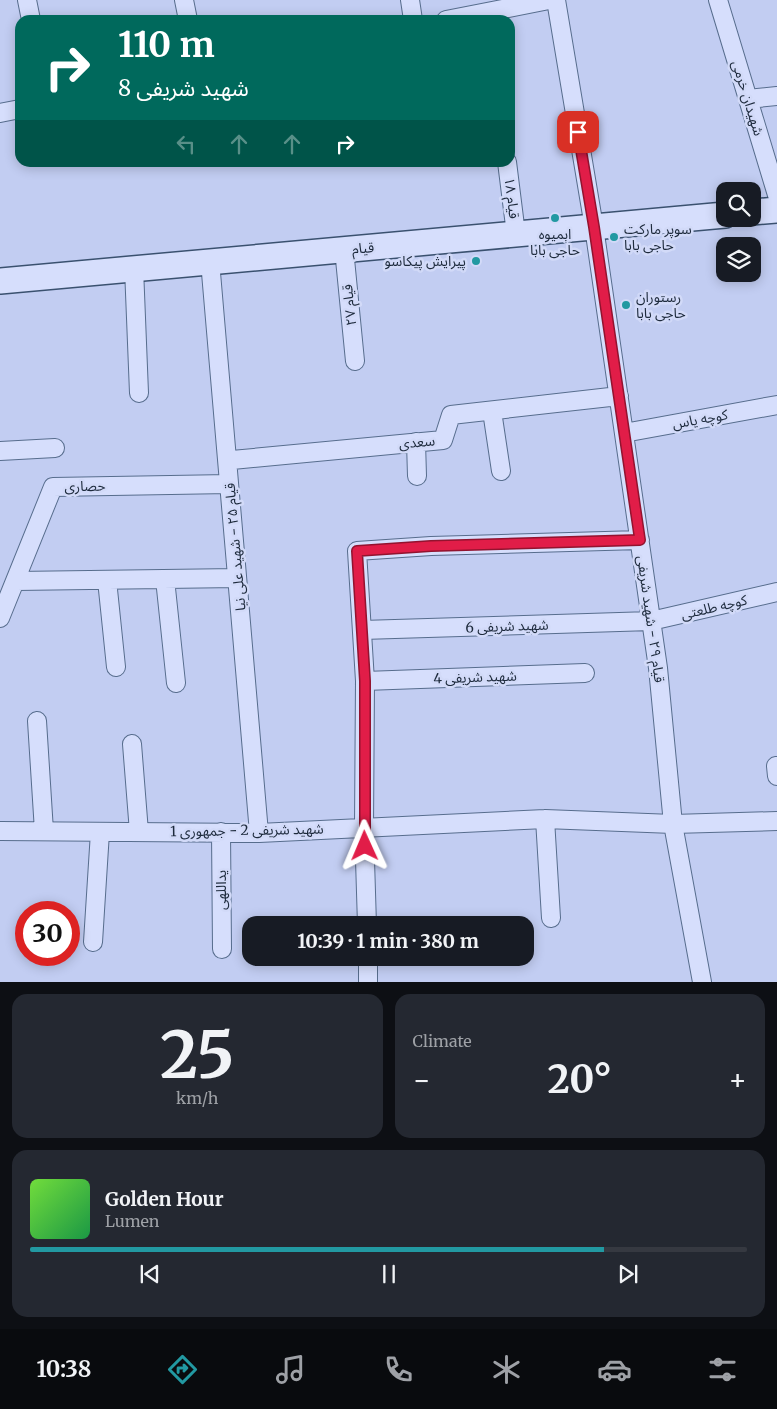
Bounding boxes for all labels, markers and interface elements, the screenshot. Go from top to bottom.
text: 110 m [118,23,215,67]
icon: right [35,35,100,100]
street label: شهیدان خرمی [728,58,768,138]
text: شهید شریفی 8 [118,74,249,102]
pin [557,111,599,153]
icon: arrive [564,118,592,146]
icon: left [172,130,200,158]
icon: ahead [225,130,253,158]
icon: ahead [278,130,306,158]
icon: right [331,130,359,158]
street label: قیام ۱۸ [499,176,523,220]
map controls [716,182,761,282]
button: search [716,182,761,227]
marker: ابمیوه حاجی بابا [549,212,561,224]
place label: سوپر مارکت حاجی بابا [624,220,692,254]
place label: ابمیوه حاجی بابا [530,225,580,259]
marker: سوپر مارکت حاجی بابا [608,231,620,243]
button: layers [716,237,761,282]
street label: قیام [351,238,375,260]
place label: پیرایش پیکاسو [385,252,466,271]
marker: پیرایش پیکاسو [470,255,482,267]
street label: قیام ۲۷ [338,283,362,327]
place label: رستوران حاجی بابا [636,288,686,322]
marker: رستوران حاجی بابا [620,299,632,311]
street label: کوچه یاس [671,405,730,434]
street label: سعدی [398,431,436,453]
street label: حصاری [64,477,106,495]
street label: قیام ۲۵ - شهید علی نیا [220,482,252,612]
street label: قیام ۲۹ - شهید شریفی [631,554,669,684]
street label: کوچه طلعتی [679,591,749,624]
street label: شهید شریفی 6 [465,616,549,636]
street label: شهید شریفی 4 [433,667,517,687]
position arrow [338,819,390,871]
street label: شهید شریفی 2 - جمهوری 1 [170,820,324,840]
street label: یداللهی [212,870,230,910]
speed limit sign: 30 [15,901,80,966]
text: 10:39 · 1 min · 380 m [297,929,479,953]
text: 25 [160,1014,235,1096]
text: Climate [413,1031,472,1051]
text: 20° [548,1056,612,1103]
text: − [413,1062,431,1098]
text: + [728,1062,747,1098]
text: km/h [176,1088,218,1108]
text: Golden Hour [105,1187,224,1211]
text: Lumen [105,1211,159,1231]
icon: previous [136,1260,164,1288]
icon: pause [375,1260,403,1288]
icon: next [614,1260,642,1288]
icon: directions [165,1352,200,1387]
icon: music [273,1352,308,1387]
icon: phone [381,1352,416,1387]
icon: climate [489,1352,524,1387]
icon: car [597,1352,632,1387]
icon: filters [705,1352,740,1387]
text: 10:38 [37,1355,91,1383]

